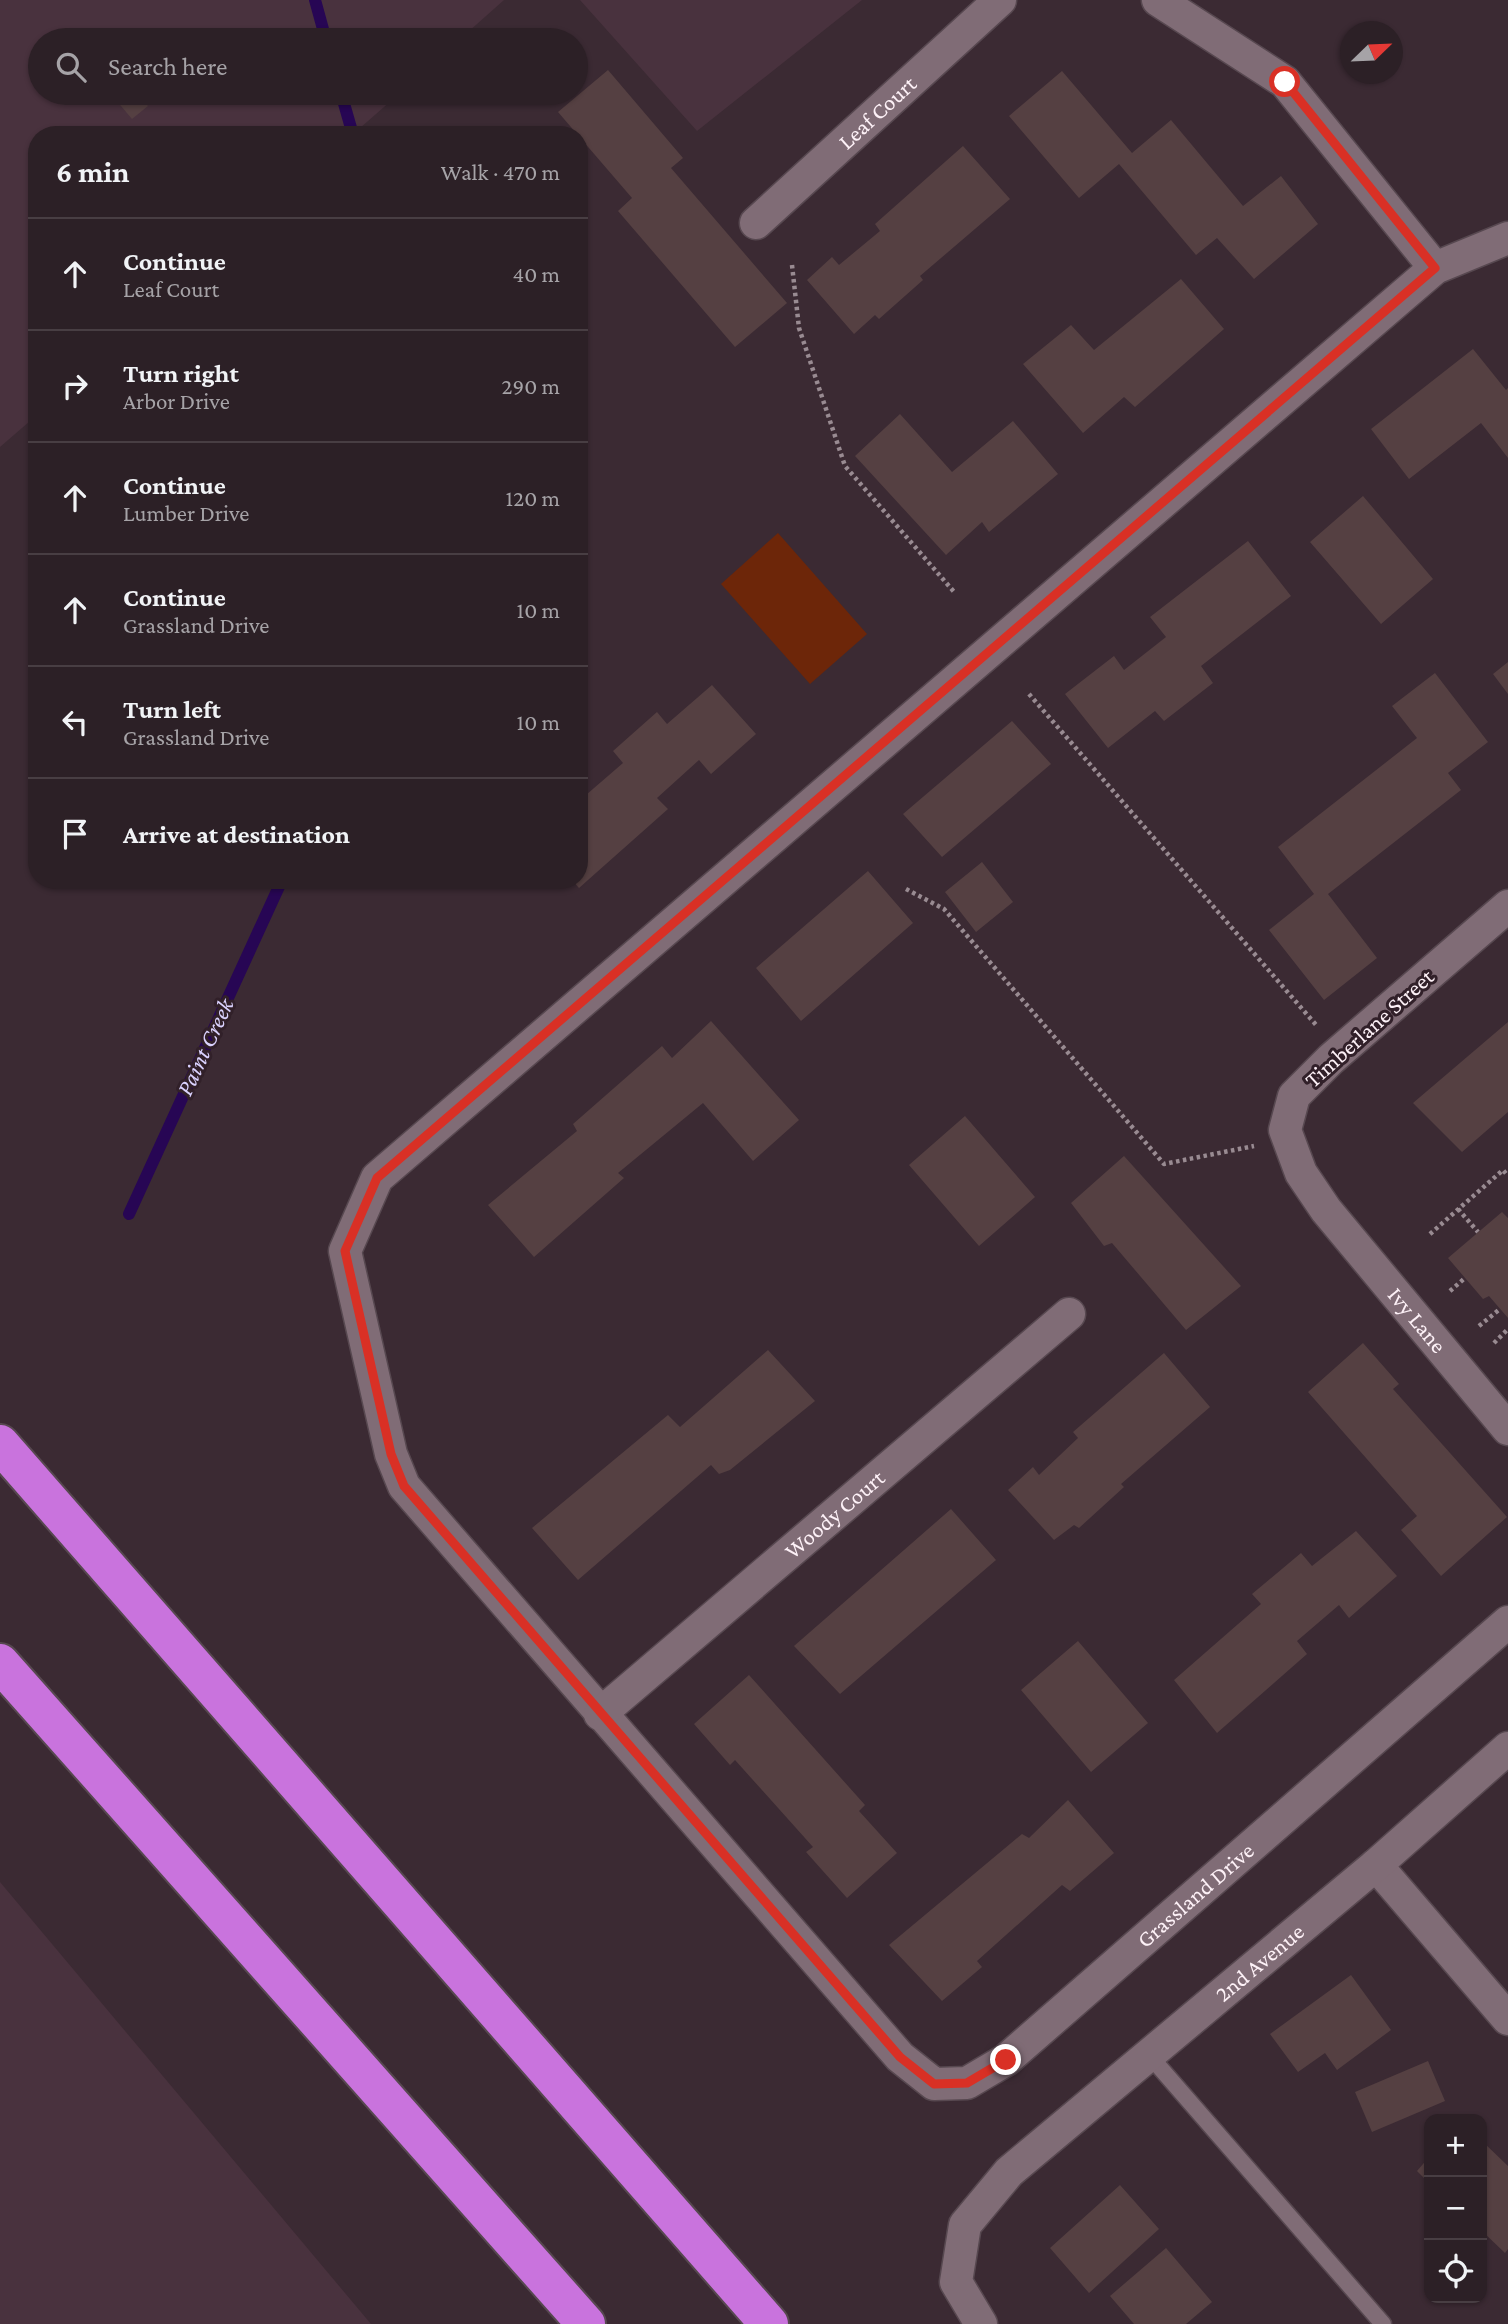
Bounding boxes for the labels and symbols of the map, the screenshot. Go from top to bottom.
north arrow [1340,21,1403,84]
route start [1269,66,1300,97]
street label: Leaf Court [833,70,922,154]
street label: Timberlane Street [1299,963,1439,1093]
water label: Paint Creek [170,993,239,1100]
street label: Ivy Lane [1383,1282,1452,1358]
street label: Woody Court [779,1464,890,1564]
street label: Grassland Drive [1131,1837,1259,1953]
street label: 2nd Avenue [1210,1918,1309,2007]
route end [990,2044,1021,2075]

